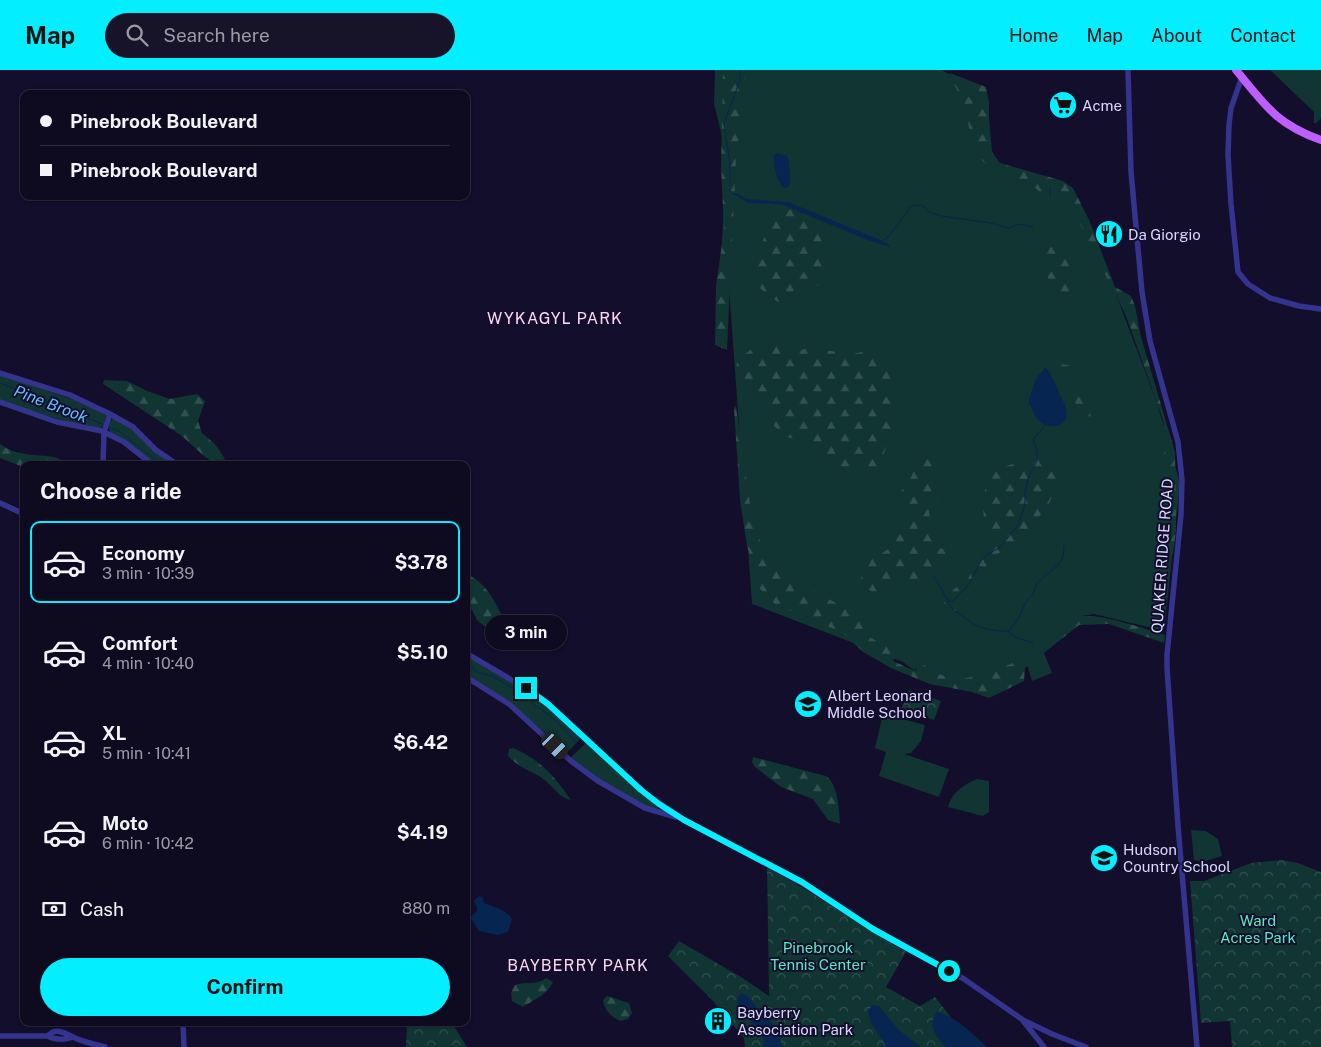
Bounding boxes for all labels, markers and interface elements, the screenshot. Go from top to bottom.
search box [105,13,455,58]
text: Map [25,21,75,49]
icon: search [123,21,151,49]
text: Search here [163,24,270,46]
text: Home [1009,25,1059,46]
text: Map [1087,25,1123,46]
text: About [1151,25,1202,46]
text: Contact [1230,25,1296,46]
supermarket icon: Acme [1048,90,1078,120]
place label: Acme [1082,97,1122,114]
text: Pinebrook Boulevard [70,110,258,132]
text: Pinebrook Boulevard [70,159,258,181]
restaurant icon: Da Giorgio [1094,219,1124,249]
place label: Da Giorgio [1128,226,1201,243]
district label: WYKAGYL PARK [487,309,623,328]
water label: Pine Brook [11,381,91,427]
text: Choose a ride [40,478,182,504]
street label: QUAKER RIDGE ROAD [1148,478,1176,634]
icon: car [42,540,87,585]
text: Economy [102,542,185,564]
text: $3.78 [394,551,448,573]
text: 3 min · 10:39 [102,564,194,583]
callout: 3 min [485,616,567,650]
text: 3 min [505,623,547,642]
icon: car [42,630,87,675]
text: Comfort [102,632,178,654]
text: $5.10 [397,641,448,663]
text: 4 min · 10:40 [102,654,194,673]
route end [515,677,537,699]
place label: Albert Leonard Middle School [827,687,932,721]
school or university icon: Albert Leonard Middle School [793,689,823,719]
icon: car [42,720,87,765]
text: XL [102,722,127,744]
car [538,730,571,762]
text: $6.42 [393,731,448,753]
text: 5 min · 10:41 [102,744,191,763]
icon: car [42,810,87,855]
text: Moto [102,812,148,834]
text: $4.19 [397,821,448,843]
text: 6 min · 10:42 [102,834,194,853]
place label: Hudson Country School [1123,841,1231,875]
school or university icon: Hudson Country School [1089,843,1119,873]
icon: cash [40,895,68,923]
text: Cash [80,898,124,920]
text: 880 m [402,899,450,918]
park label: Ward Acres Park [1220,912,1296,946]
park label: Pinebrook Tennis Center [770,939,866,973]
district label: BAYBERRY PARK [507,956,649,975]
button: Confirm [40,958,450,1016]
route start [938,960,960,982]
place label: Bayberry Association Park [737,1004,853,1038]
building icon: Bayberry Association Park [703,1006,733,1036]

